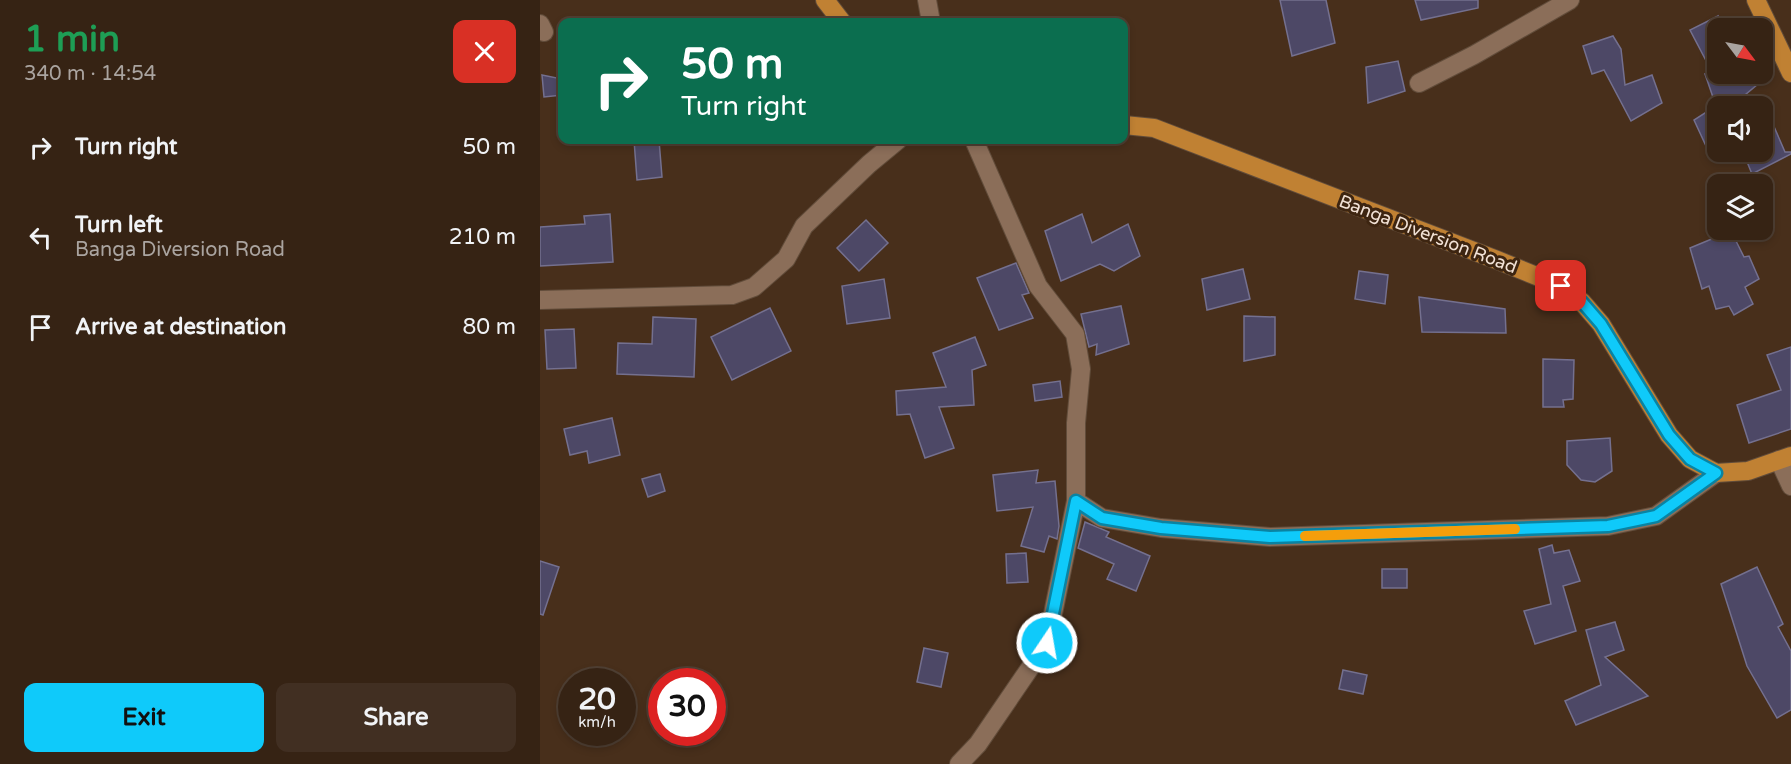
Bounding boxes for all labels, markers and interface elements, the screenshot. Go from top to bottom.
text: 1 min [24,18,120,61]
north arrow [1707,18,1773,84]
map controls [1707,18,1773,240]
button: close [453,20,516,83]
text: 50 m [681,39,783,90]
icon: right [582,42,660,120]
text: 340 m · 14:54 [24,62,156,86]
text: Turn right [681,90,807,123]
button: sound [1707,96,1773,162]
icon: right [24,131,57,164]
text: Turn right [75,134,177,160]
text: 50 m [462,134,516,160]
button: layers [1707,174,1773,240]
street label: Banga Diversion Road [1336,190,1520,278]
text: Turn left [75,212,163,238]
icon: left [24,221,57,254]
text: 210 m [449,224,516,250]
text: Banga Diversion Road [75,238,285,262]
pin [1535,260,1586,311]
icon: arrive [1544,269,1577,302]
icon: arrive [24,311,57,344]
text: Arrive at destination [75,314,286,340]
text: 80 m [462,314,516,340]
position arrow [1015,611,1079,675]
speed limit sign: 30 [648,668,726,746]
text: 20 [578,681,616,718]
button: Exit [24,683,264,752]
button: Share [276,683,516,752]
text: km/h [578,713,616,731]

